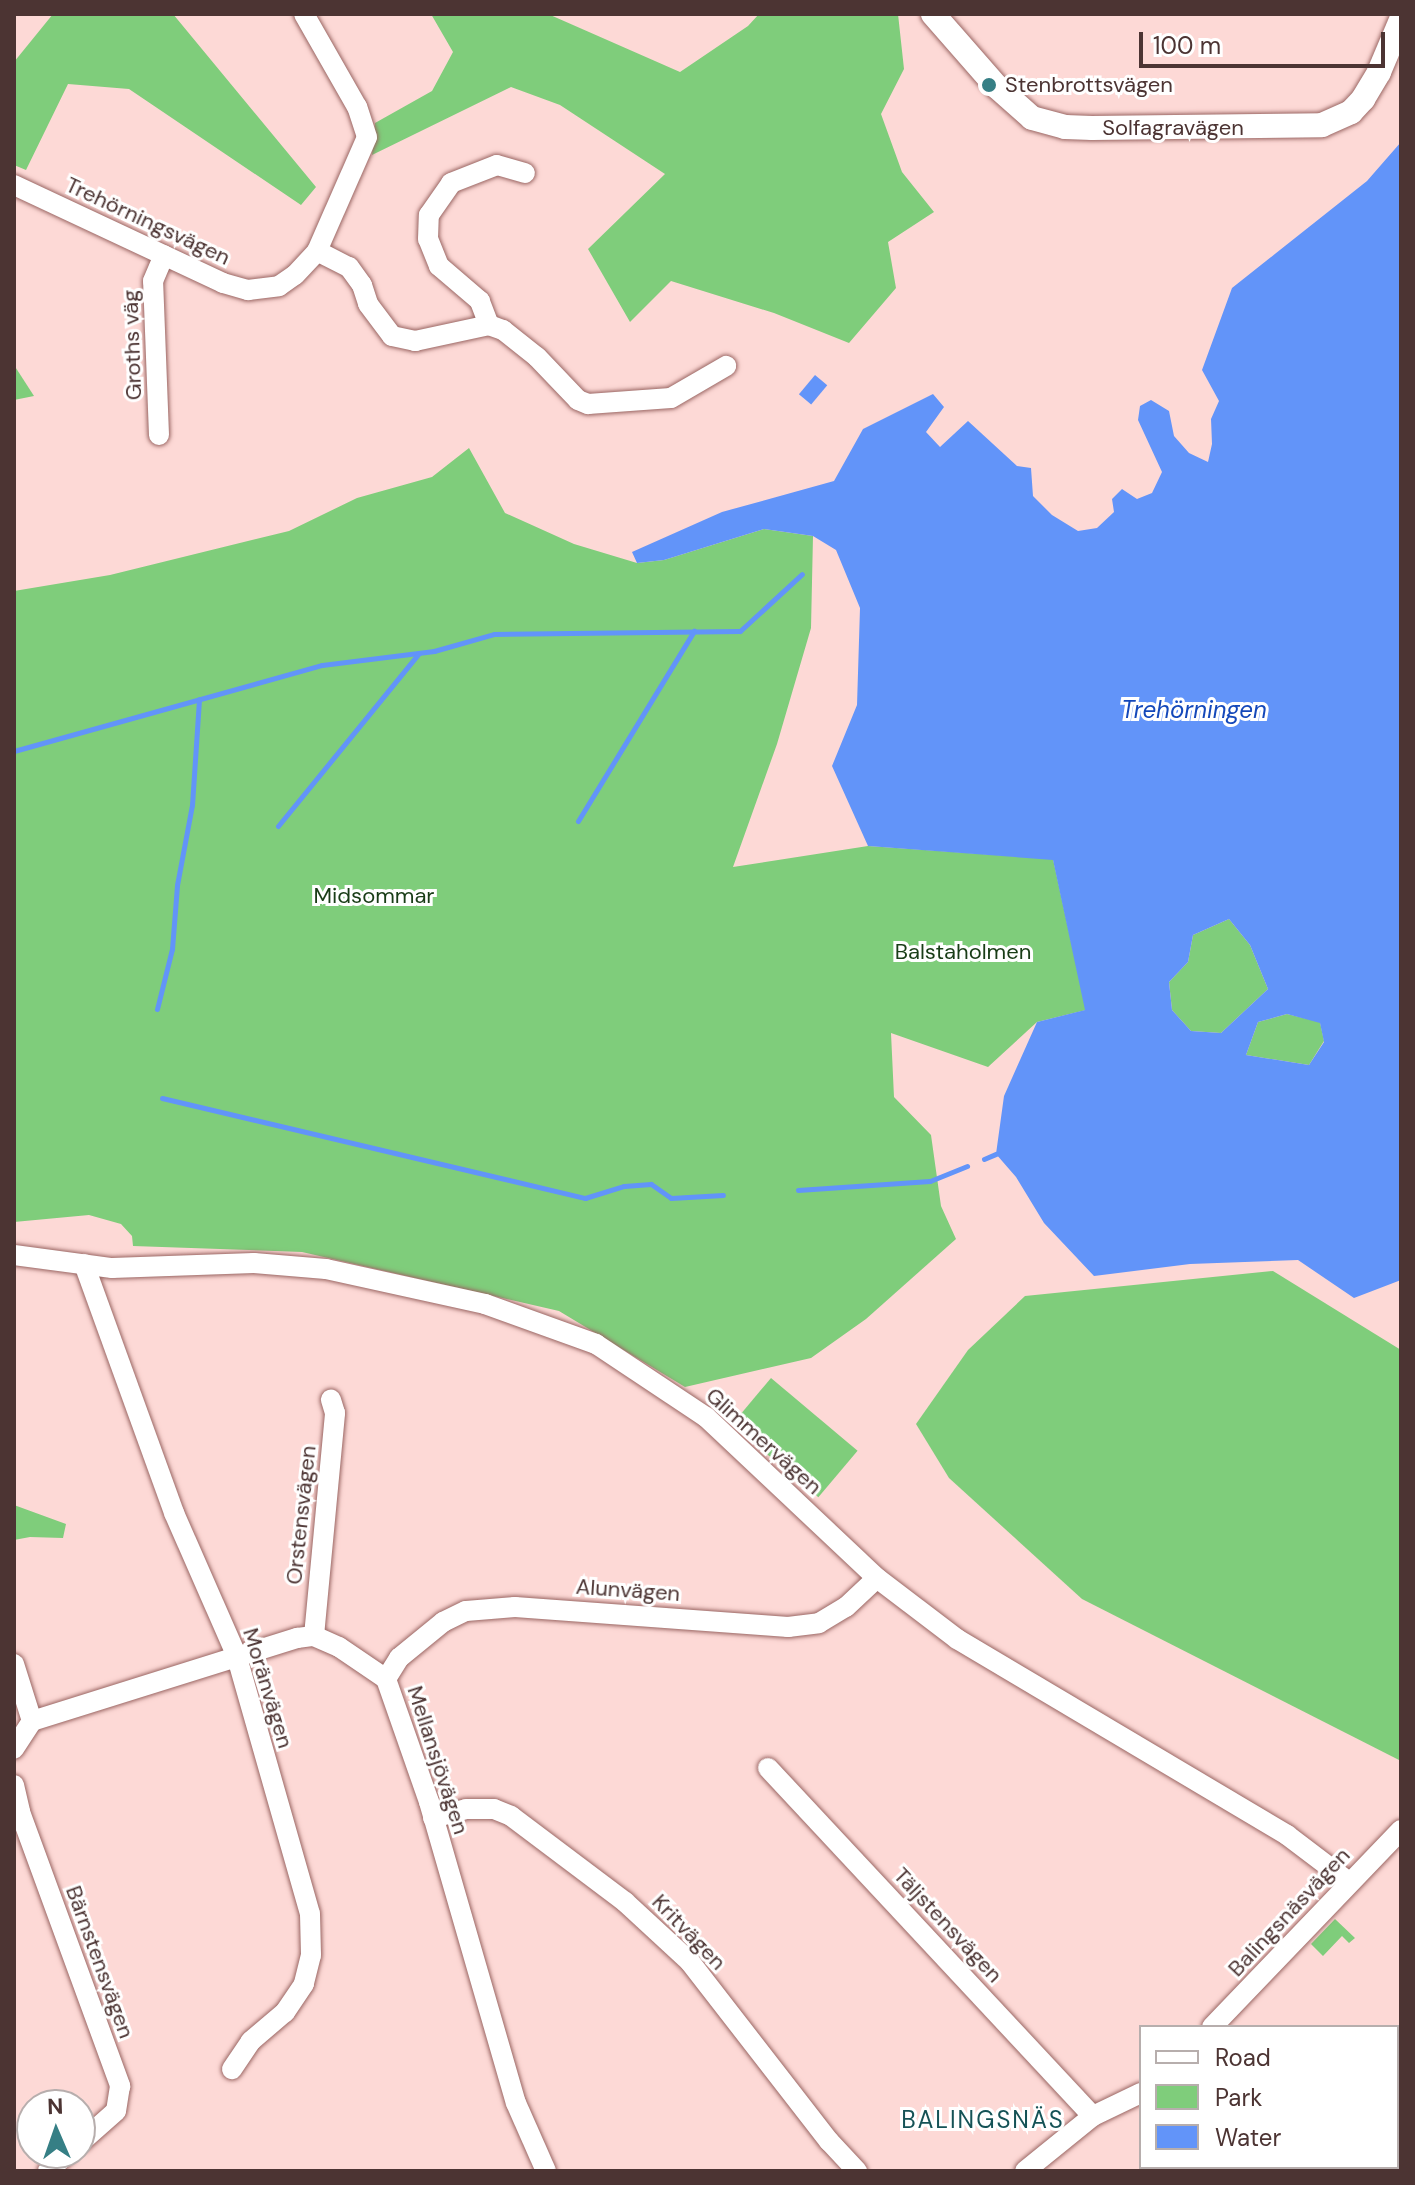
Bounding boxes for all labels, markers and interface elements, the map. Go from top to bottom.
scale bar [1143,16,1389,66]
text: 100 m [1153,30,1221,61]
place label: Stenbrottsvägen [1005,72,1173,98]
marker: Stenbrottsvägen [980,76,998,94]
street label: Solfagravägen [1102,115,1244,141]
street label: Trehörningsvägen [62,171,234,271]
street label: Groths väg [117,289,147,401]
water label: Trehörningen [1121,696,1267,724]
park label: Midsommar [314,883,434,909]
park label: Balstaholmen [895,939,1031,965]
street label: Glimmervägen [701,1382,827,1500]
street label: Orstensvägen [281,1444,321,1586]
street label: Alunvägen [575,1573,681,1607]
street label: Moränvägen [237,1625,299,1751]
street label: Mellansjövägen [402,1683,474,1837]
street label: Balingsnäsvägen [1223,1842,1355,1982]
street label: Täljstensvägen [888,1862,1008,1988]
street label: Bärnstensvägen [60,1882,140,2042]
street label: Kritvägen [647,1889,731,1975]
legend [1139,2025,1399,2169]
text: Road [1215,2042,1271,2073]
text: Park [1215,2082,1262,2113]
north arrow [16,2089,96,2169]
text: N [47,2092,64,2121]
district label: BALINGSNÄS [901,2106,1065,2134]
text: Water [1215,2122,1281,2153]

